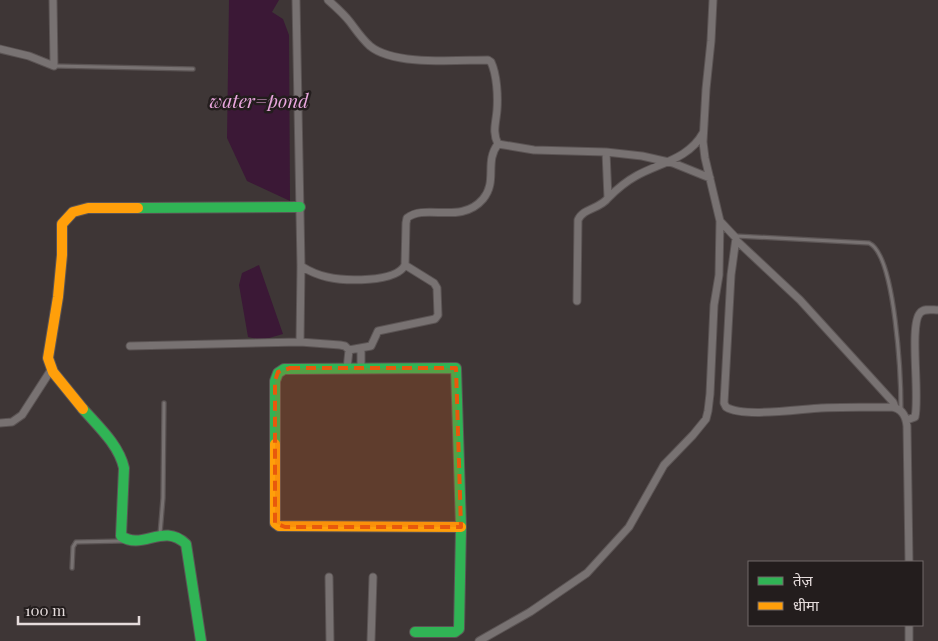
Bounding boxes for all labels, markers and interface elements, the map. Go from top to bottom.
water label: water=pond [209,87,309,113]
legend [748,561,923,626]
text: तेज़ [793,570,814,590]
scale bar [18,594,139,626]
text: धीमा [793,595,820,615]
text: 100 m [25,600,66,620]

